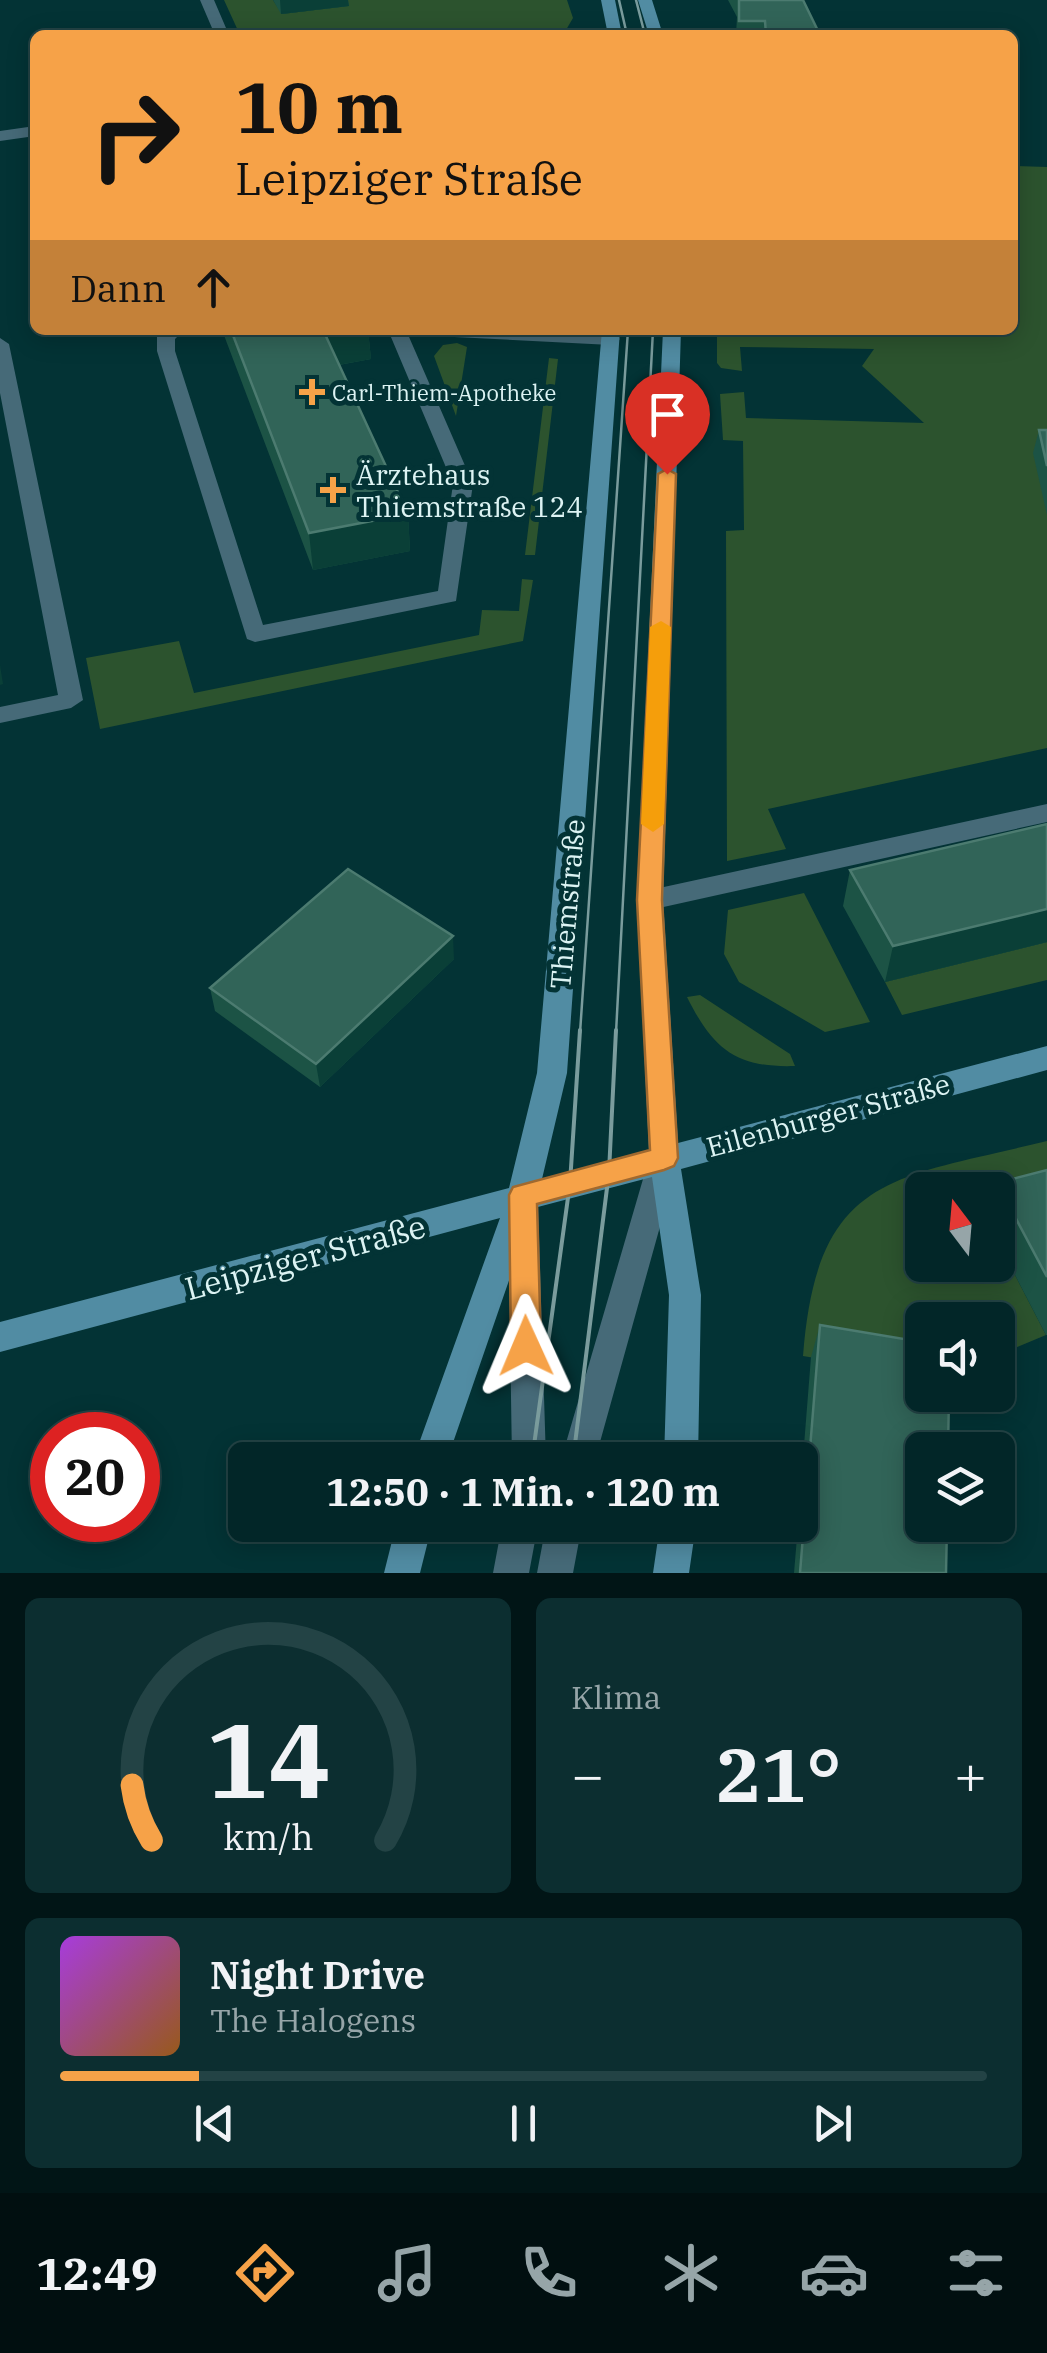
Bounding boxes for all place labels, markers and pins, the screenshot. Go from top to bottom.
pin [625,372,710,475]
place label: Carl-Thiem-Apotheke [332,378,556,407]
marker: Carl-Thiem-Apotheke [301,381,323,403]
place label: Ärztehaus Thiemstraße 124 [356,456,583,525]
marker: Ärztehaus Thiemstraße 124 [320,477,346,503]

